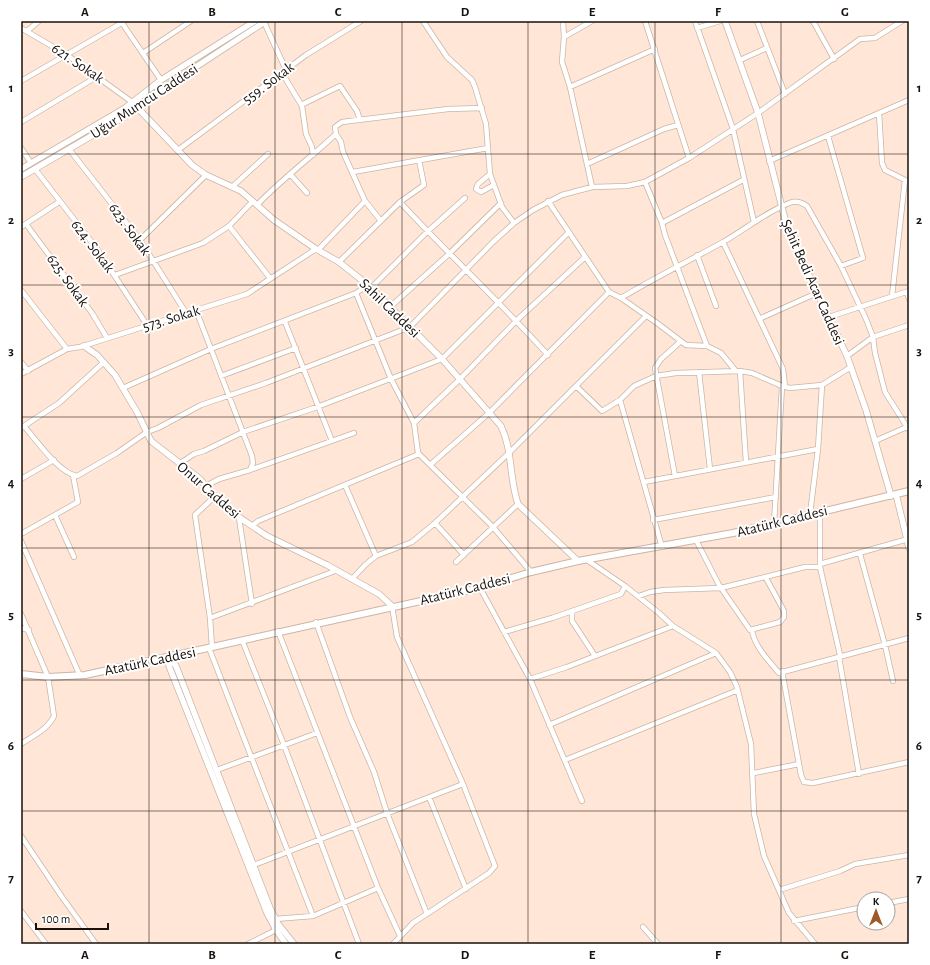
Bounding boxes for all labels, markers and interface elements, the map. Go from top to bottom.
text: A [81,6,89,19]
text: B [208,6,216,19]
text: C [335,6,342,19]
text: D [461,6,470,19]
text: E [589,6,596,19]
text: F [715,6,722,19]
text: G [841,6,849,19]
street label: 621. Sokak [49,41,107,86]
street label: 559. Sokak [240,59,297,107]
street label: Uğur Mumcu Caddesi [88,61,201,142]
text: 1 [9,82,13,95]
text: 1 [917,82,921,95]
street label: 623. Sokak [106,200,154,258]
text: 2 [8,214,14,227]
text: 2 [916,214,922,227]
street label: 624. Sokak [68,217,117,275]
street label: Şehit Bedi Acar Caddesi [778,217,847,347]
street label: 625. Sokak [44,251,92,309]
street label: Sahil Caddesi [357,276,423,341]
street label: 573. Sokak [141,303,202,334]
text: 3 [8,345,14,358]
text: 3 [916,345,922,358]
street label: Onur Caddesi [174,459,243,522]
text: 4 [8,477,15,490]
text: 4 [916,477,923,490]
street label: Atatürk Caddesi [735,503,829,540]
street label: Atatürk Caddesi [418,571,512,608]
text: 5 [8,609,14,622]
text: 5 [916,609,922,622]
street label: Atatürk Caddesi [103,644,197,678]
text: 6 [8,740,14,753]
text: 6 [916,740,922,753]
text: 7 [8,872,14,885]
text: 7 [916,872,922,885]
north arrow [856,891,896,931]
text: K [873,896,880,907]
scale bar [36,905,108,931]
text: 100 m [42,913,70,925]
text: A [81,949,89,962]
text: B [208,949,216,962]
text: C [335,949,342,962]
text: D [461,949,470,962]
text: E [589,949,596,962]
text: F [715,949,722,962]
text: G [841,949,849,962]

